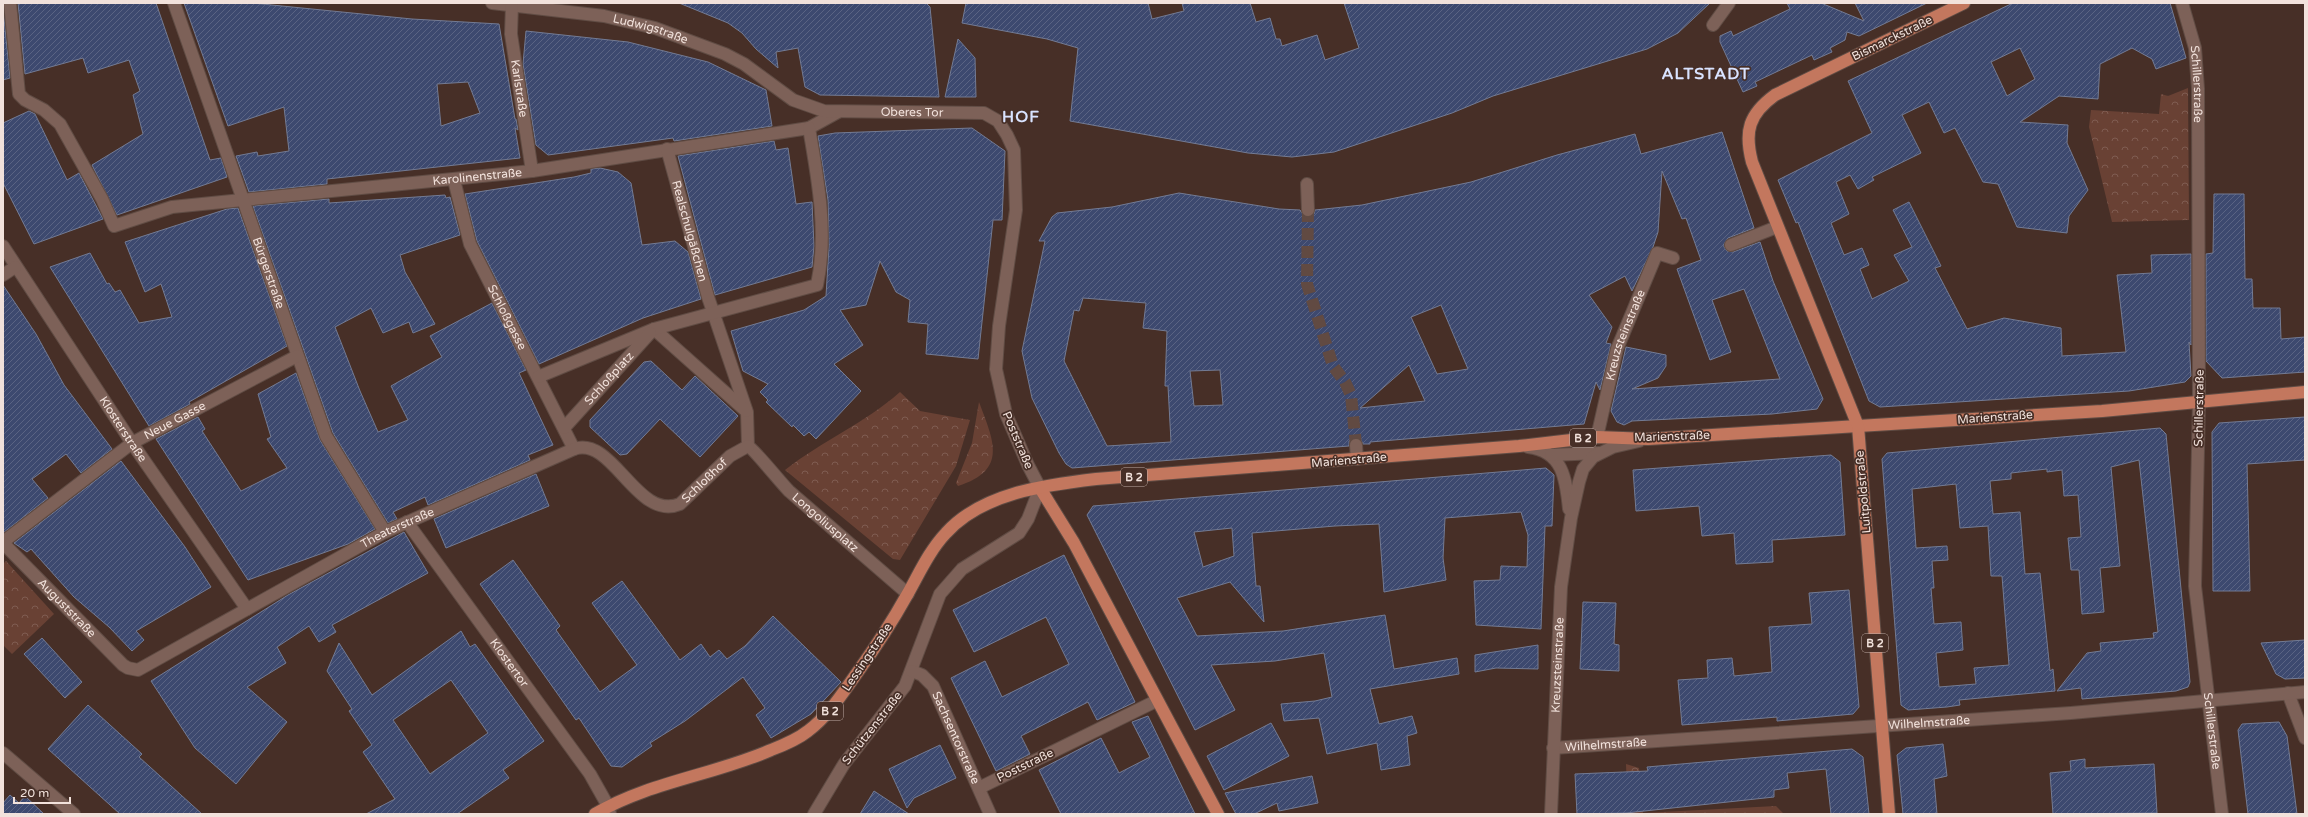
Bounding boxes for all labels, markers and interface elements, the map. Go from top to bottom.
street label: Ludwigstraße [612,11,690,47]
street label: Bismarckstraße [1849,12,1935,64]
street label: Schillerstraße [2188,45,2205,123]
street label: Karlstraße [508,59,531,118]
district label: ALTSTADT [1661,64,1751,84]
street label: Oberes Tor [881,105,944,119]
district label: HOF [1002,107,1040,127]
street label: Karolinenstraße [432,165,523,188]
street label: Realschulgäßchen [669,179,710,283]
street label: Bürgerstraße [250,235,288,311]
street label: Schloßgasse [485,282,530,352]
street label: Kreuzsteinstraße [1603,287,1648,382]
street label: Schloßplatz [581,349,636,408]
street label: Schillerstraße [2191,369,2207,447]
street label: Klosterstraße [96,394,150,465]
street label: Neue Gasse [142,398,208,442]
street label: Marienstraße [1957,407,2033,427]
street label: Poststraße [1000,409,1036,471]
street label: Marienstraße [1634,428,1710,444]
road number: B 2 [1570,429,1596,447]
street label: Marienstraße [1311,450,1388,470]
street label: Luitpoldstraße [1852,450,1874,534]
street label: Schloßhof [679,455,730,506]
road number: B 2 [1121,468,1147,486]
street label: Longoliusplatz [789,490,861,555]
street label: Theaterstraße [358,504,436,551]
street label: Auguststraße [35,575,99,640]
street label: Kreuzsteinstraße [1548,617,1567,713]
street label: Lessingstraße [839,620,895,694]
road number: B 2 [1862,634,1888,652]
street label: Klostertor [487,636,532,690]
street label: Schützenstraße [839,689,905,767]
street label: Sachsentorstraße [929,689,983,786]
street label: Schillerstraße [2201,692,2224,770]
road number: B 2 [817,702,843,720]
street label: Wilhelmstraße [1888,713,1971,732]
street label: Wilhelmstraße [1565,735,1647,754]
street label: Poststraße [994,745,1056,785]
scale bar [14,779,70,805]
text: 20 m [20,786,49,800]

